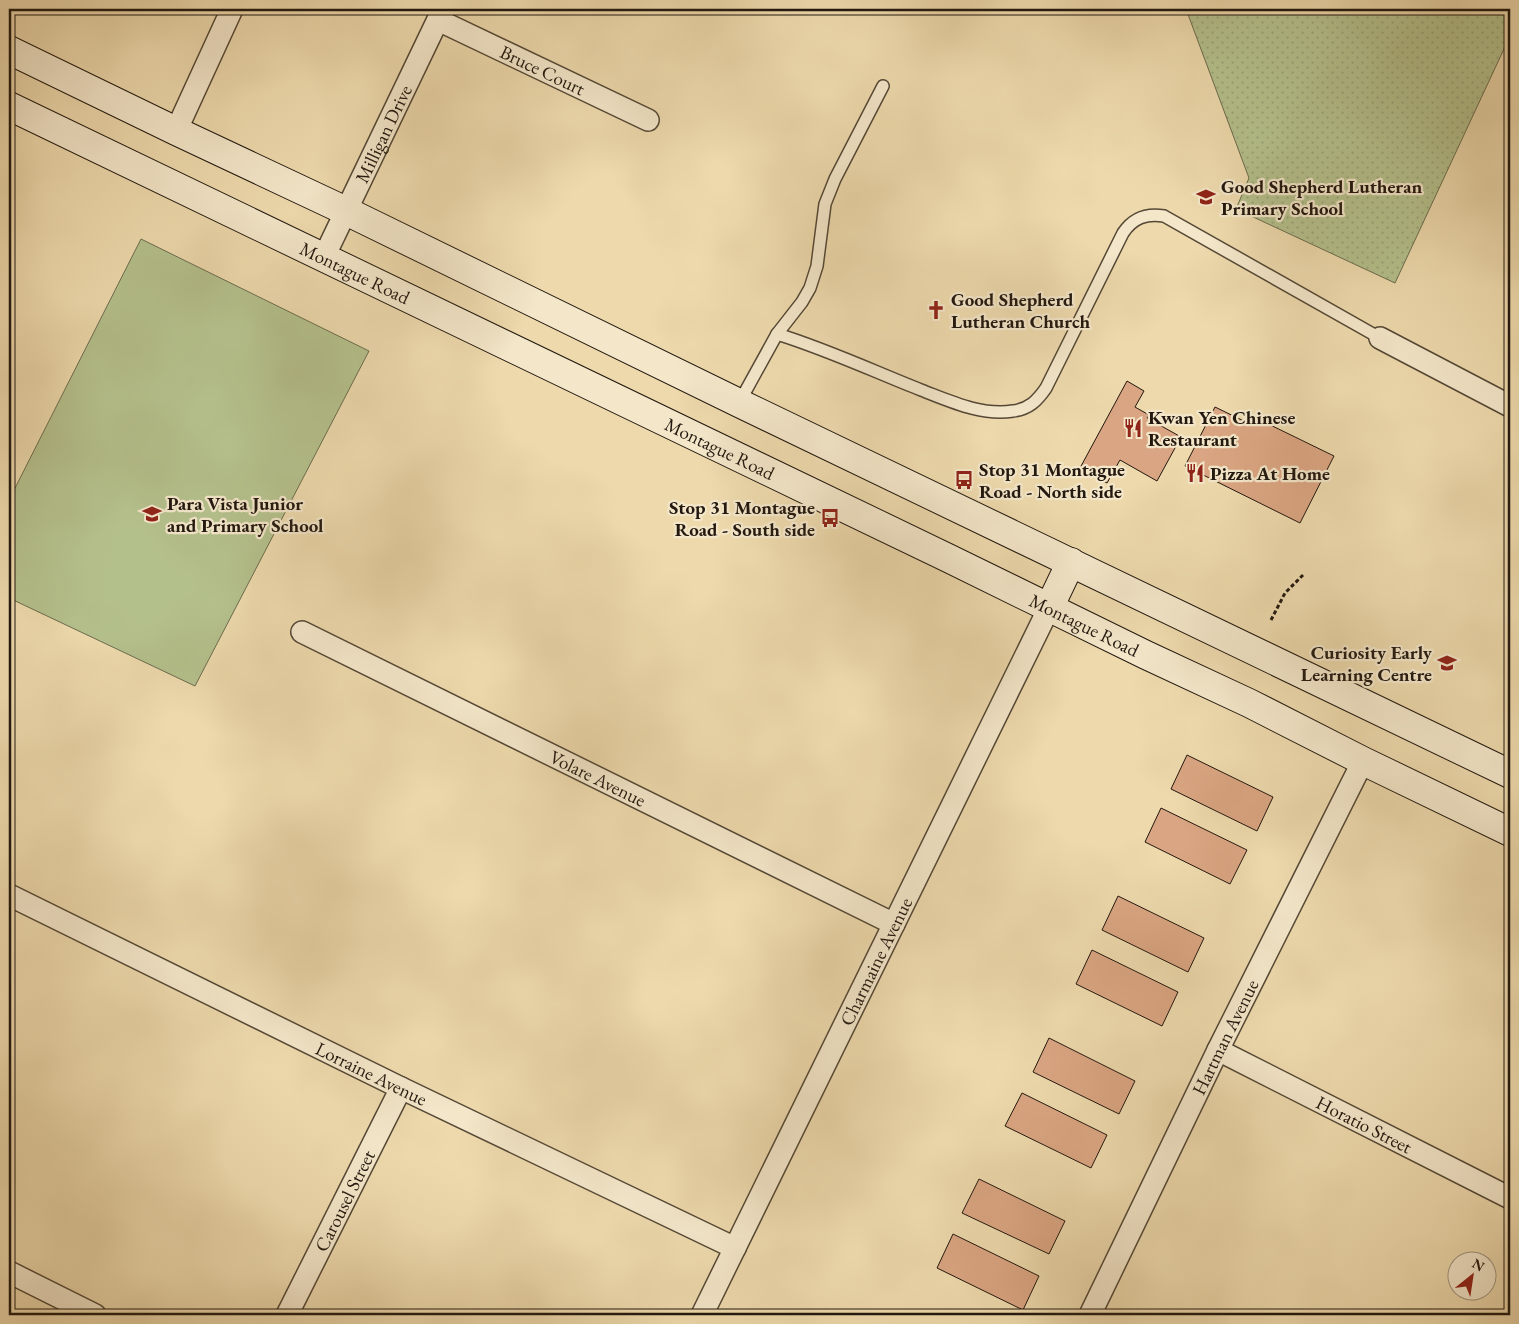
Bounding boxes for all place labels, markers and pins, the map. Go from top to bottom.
place label: Good Shepherd Lutheran Primary School [1221,174,1423,221]
school or university icon: Good Shepherd Lutheran Primary School [1195,186,1217,208]
place label: Good Shepherd Lutheran Church [951,287,1091,334]
church icon: Good Shepherd Lutheran Church [925,299,947,321]
place label: Kwan Yen Chinese Restaurant [1148,405,1295,452]
restaurant icon: Kwan Yen Chinese Restaurant [1122,417,1144,439]
place label: Stop 31 Montague Road - North side [979,457,1125,504]
place label: Pizza At Home [1210,461,1330,486]
restaurant icon: Pizza At Home [1184,462,1206,484]
bus stop icon: Stop 31 Montague Road - North side [953,469,975,491]
place label: Para Vista Junior and Primary School [167,491,324,538]
place label: Stop 31 Montague Road - South side [669,495,815,542]
school or university icon: Para Vista Junior and Primary School [141,503,163,525]
bus stop icon: Stop 31 Montague Road - South side [819,507,841,529]
place label: Curiosity Early Learning Centre [1301,640,1433,687]
school or university icon: Curiosity Early Learning Centre [1436,652,1458,674]

